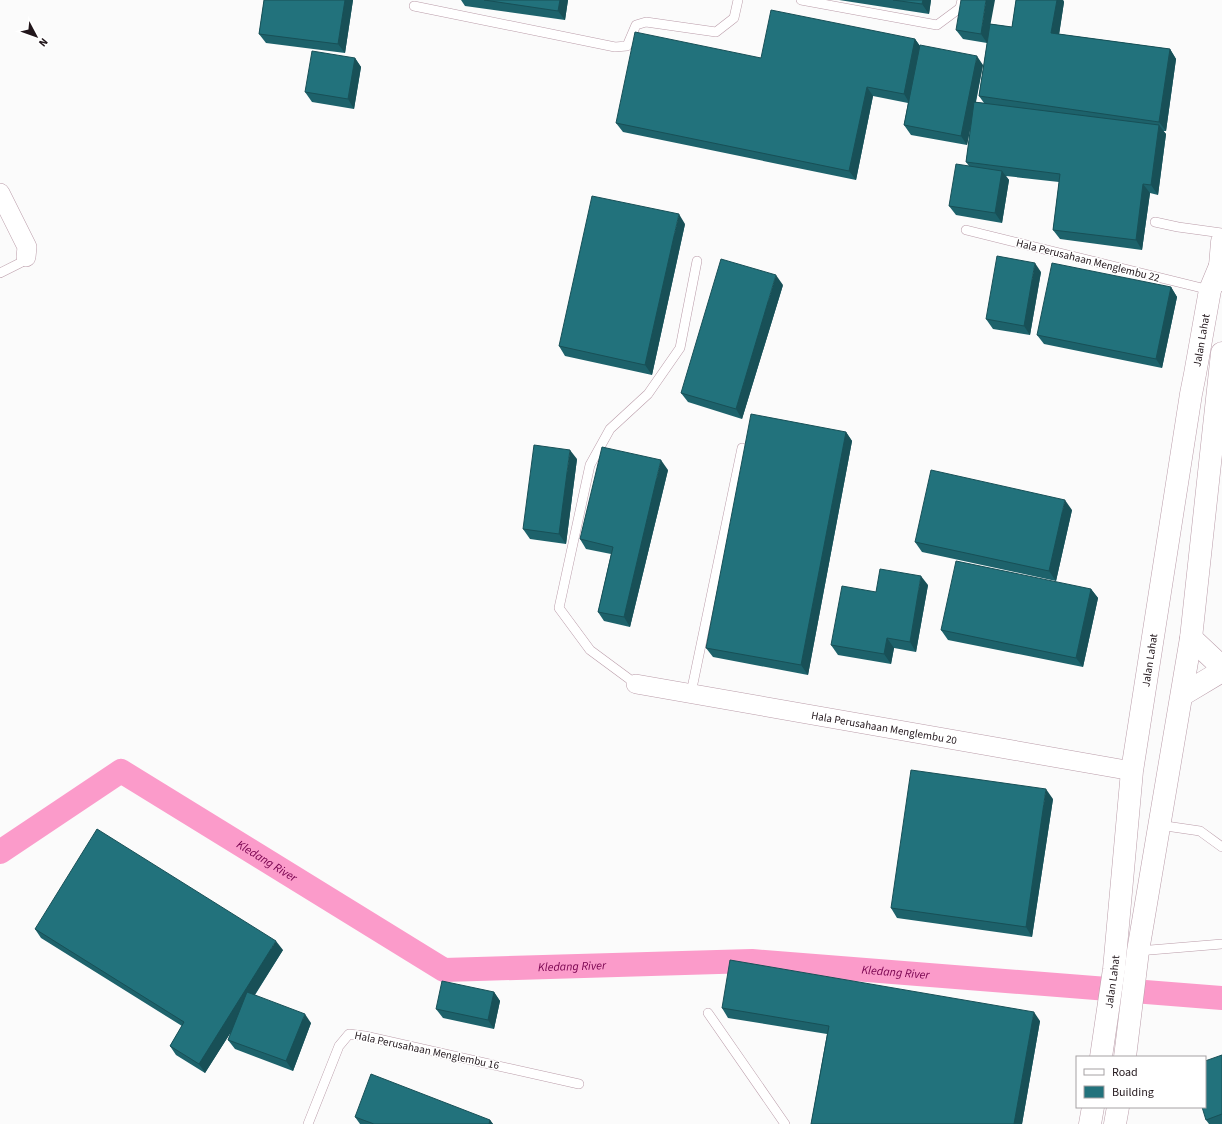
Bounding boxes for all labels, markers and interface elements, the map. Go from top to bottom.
north arrow [16,16,56,56]
text: N [35,35,51,50]
street label: Hala Perusahaan Menglembu 22 [1014,235,1161,286]
street label: Jalan Lahat [1189,312,1214,368]
street label: Jalan Lahat [1138,632,1161,688]
street label: Hala Perusahaan Menglembu 20 [810,708,958,748]
water label: Kledang River [233,836,301,887]
street label: Jalan Lahat [1101,954,1123,1009]
water label: Kledang River [538,957,607,976]
water label: Kledang River [861,962,931,984]
street label: Hala Perusahaan Menglembu 16 [353,1028,501,1073]
legend [1076,1056,1206,1108]
text: Road [1112,1064,1138,1081]
text: Building [1112,1084,1154,1101]

